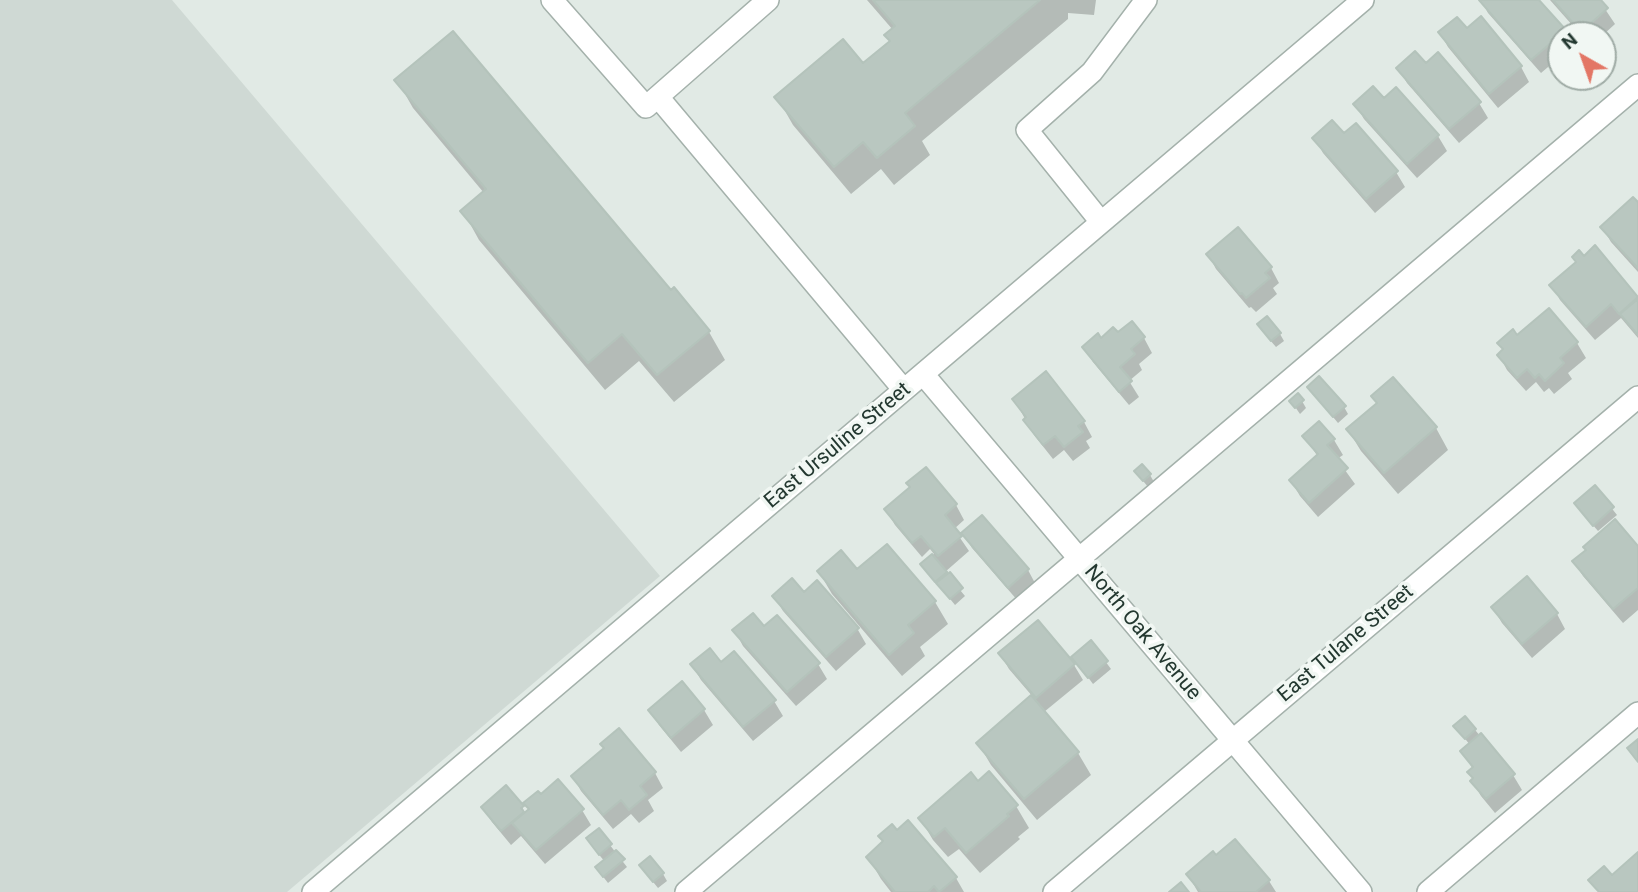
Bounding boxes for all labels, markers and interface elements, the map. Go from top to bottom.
north arrow [1547,21,1617,91]
text: N [1557,28,1582,54]
street label: East Ursuline Street [760,378,916,514]
street label: North Oak Avenue [1078,560,1206,706]
street label: East Tulane Street [1273,580,1419,708]

